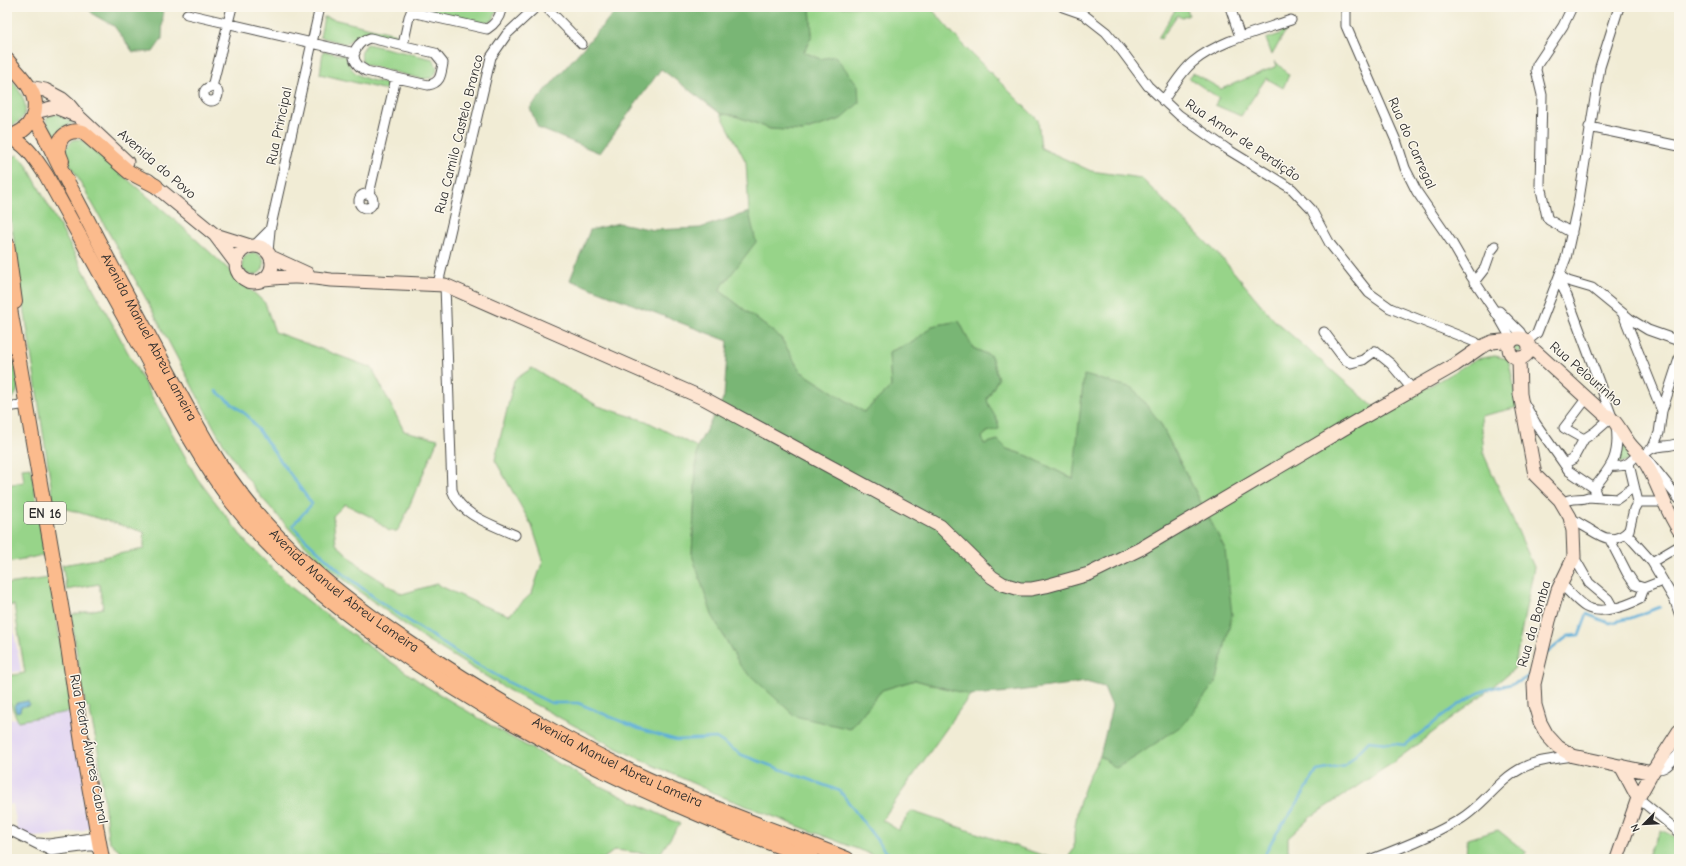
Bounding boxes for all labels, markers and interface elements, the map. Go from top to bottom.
street label: Rua Camilo Castelo Branco [431,53,487,215]
street label: Rua Principal [262,85,296,167]
street label: Rua Amor de Perdição [1182,95,1304,185]
street label: Rua do Carregal [1384,95,1440,191]
street label: Avenida do Povo [114,125,200,203]
street label: Avenida Manuel Abreu Lameira [98,250,201,424]
street label: Rua Pelourinho [1546,338,1626,410]
road number: EN 16 [24,502,66,524]
street label: Avenida Manuel Abreu Lameira [266,525,423,656]
street label: Rua da Bomba [1514,579,1554,669]
street label: Rua Pedro Álvares Cabral [66,673,112,825]
street label: Avenida Manuel Abreu Lameira [529,713,705,810]
north arrow [1624,804,1664,844]
text: N [1628,822,1643,834]

